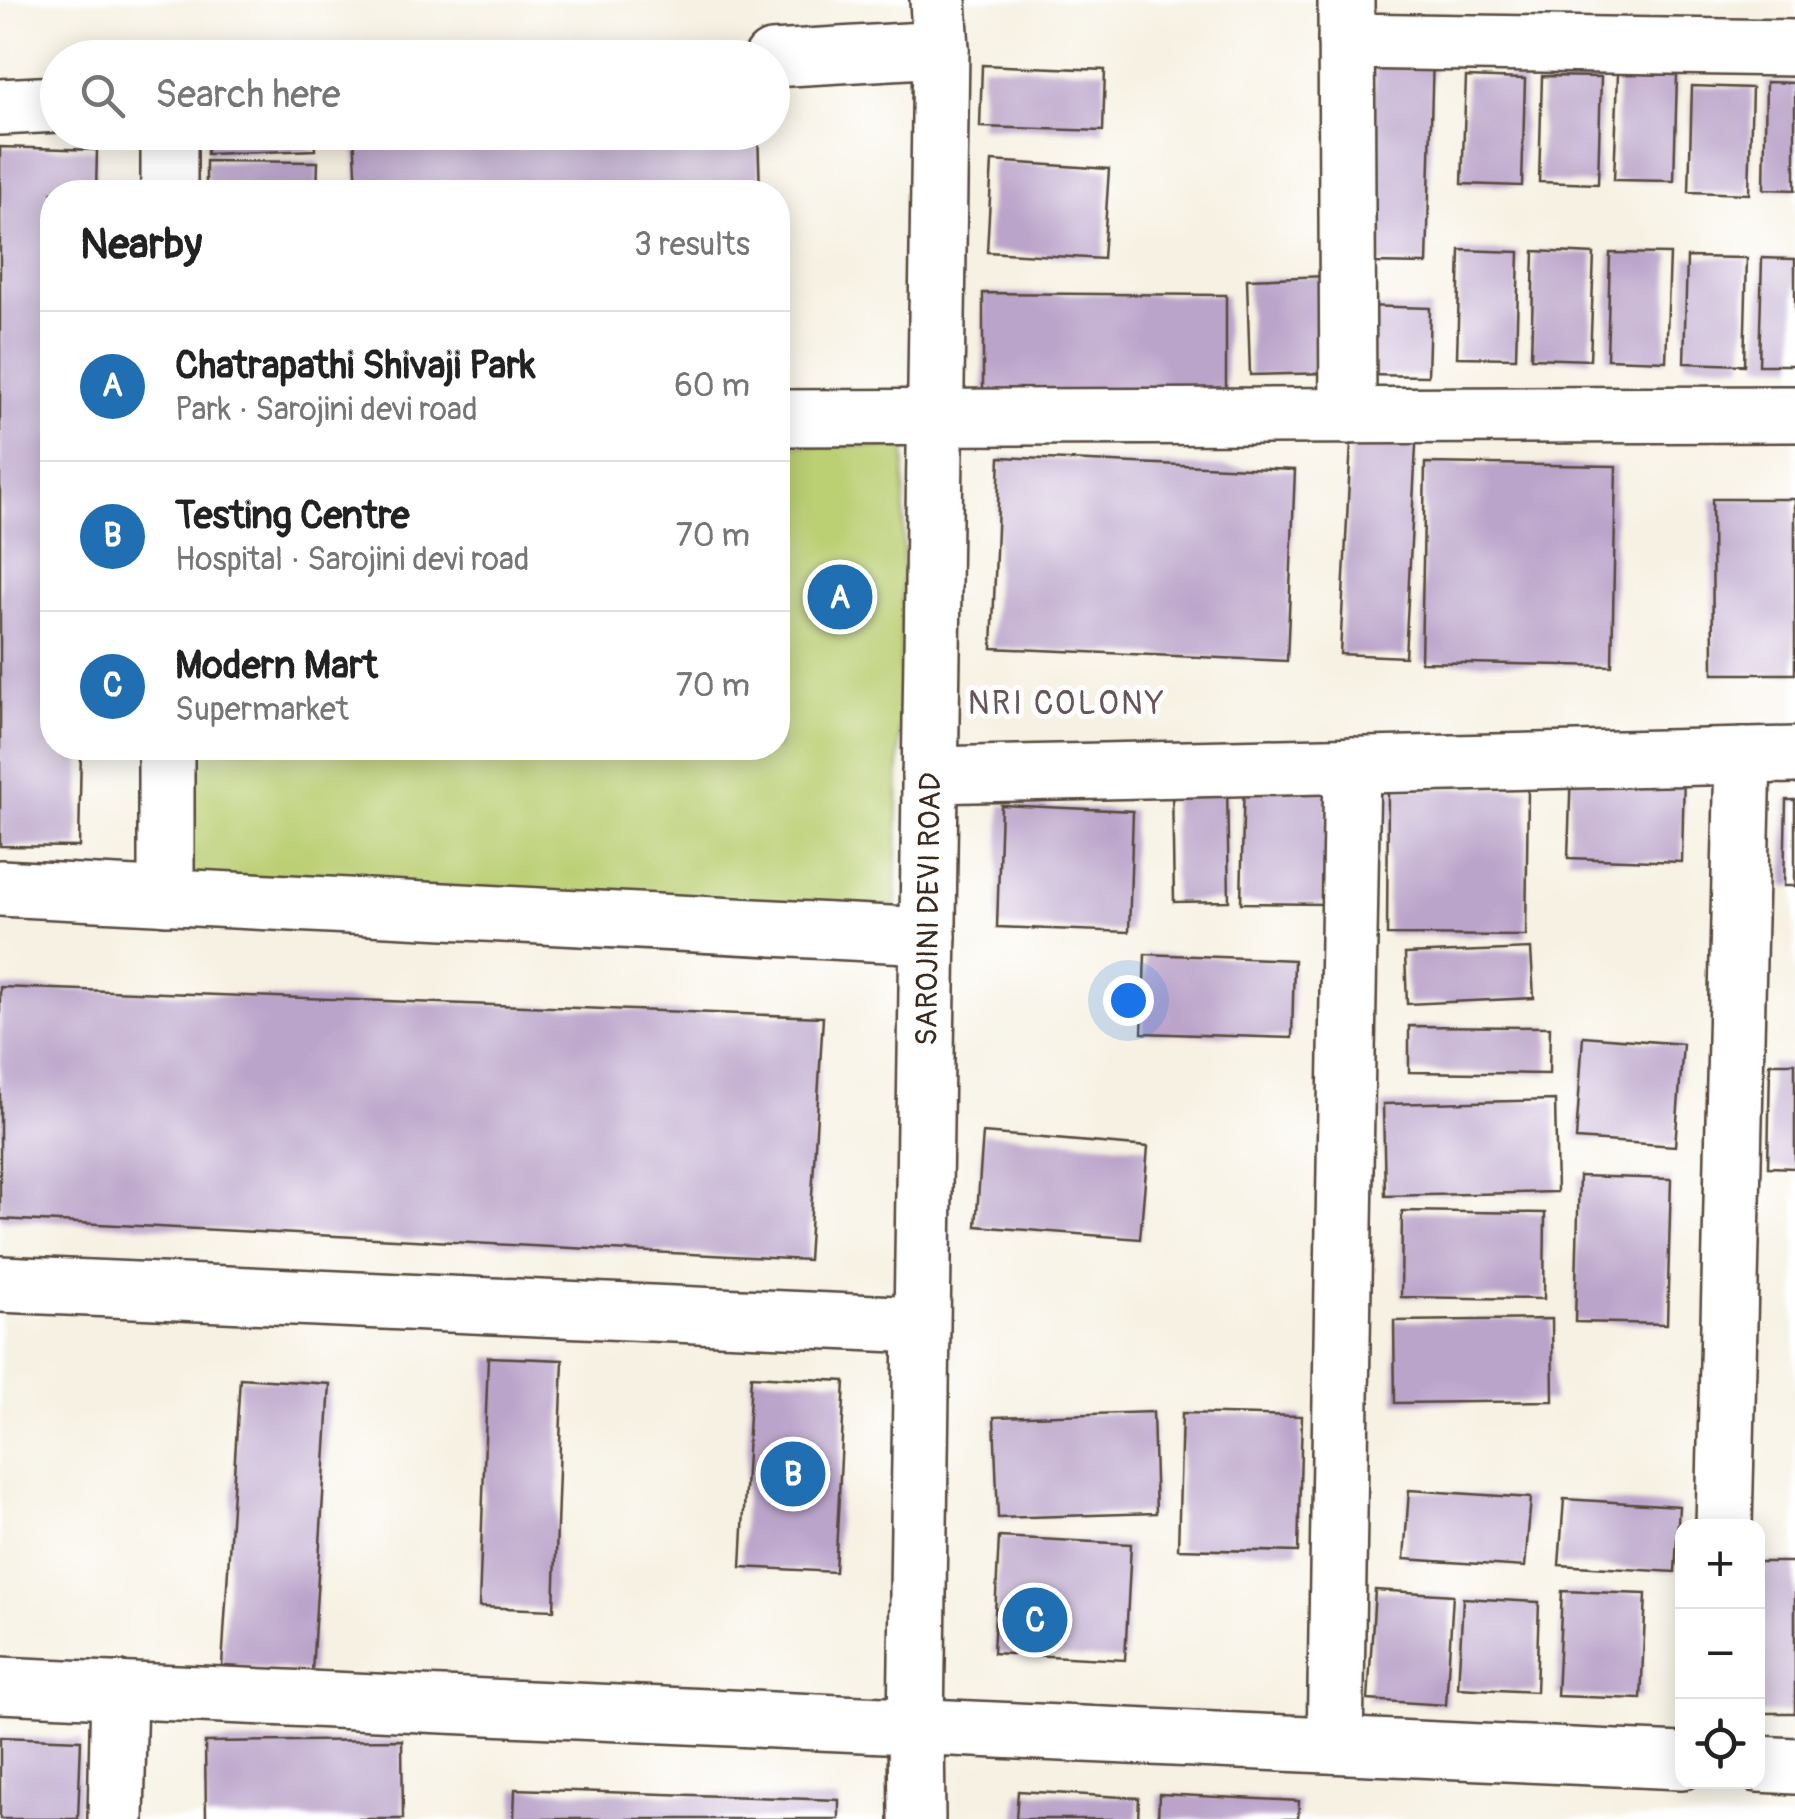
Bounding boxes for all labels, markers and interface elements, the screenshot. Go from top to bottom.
search box [40,40,790,150]
icon: search [75,68,130,123]
text: Search here [155,71,341,119]
text: Nearby [80,219,202,271]
text: 3 results [634,225,750,265]
text: Chatrapathi Shivaji Park [175,342,536,390]
text: A [102,366,123,406]
text: 60 m [674,366,750,406]
text: Park · Sarojini devi road [175,390,478,430]
text: Testing Centre [175,492,410,540]
text: B [103,516,122,556]
text: 70 m [676,516,750,556]
text: Hospital · Sarojini devi road [175,540,530,580]
pin: A [808,560,872,634]
text: Modern Mart [175,642,378,690]
text: C [103,666,122,706]
text: 70 m [676,666,750,706]
district label: NRI COLONY [968,684,1166,724]
text: Supermarket [175,690,349,730]
street label: SAROJINI DEVI ROAD [908,772,949,1046]
your location [1103,975,1154,1026]
pin: B [760,1436,826,1512]
map controls [1675,1519,1765,1789]
button: + [1675,1519,1765,1609]
pin: C [1002,1582,1068,1658]
button: − [1675,1609,1765,1699]
button: locate [1675,1699,1765,1789]

